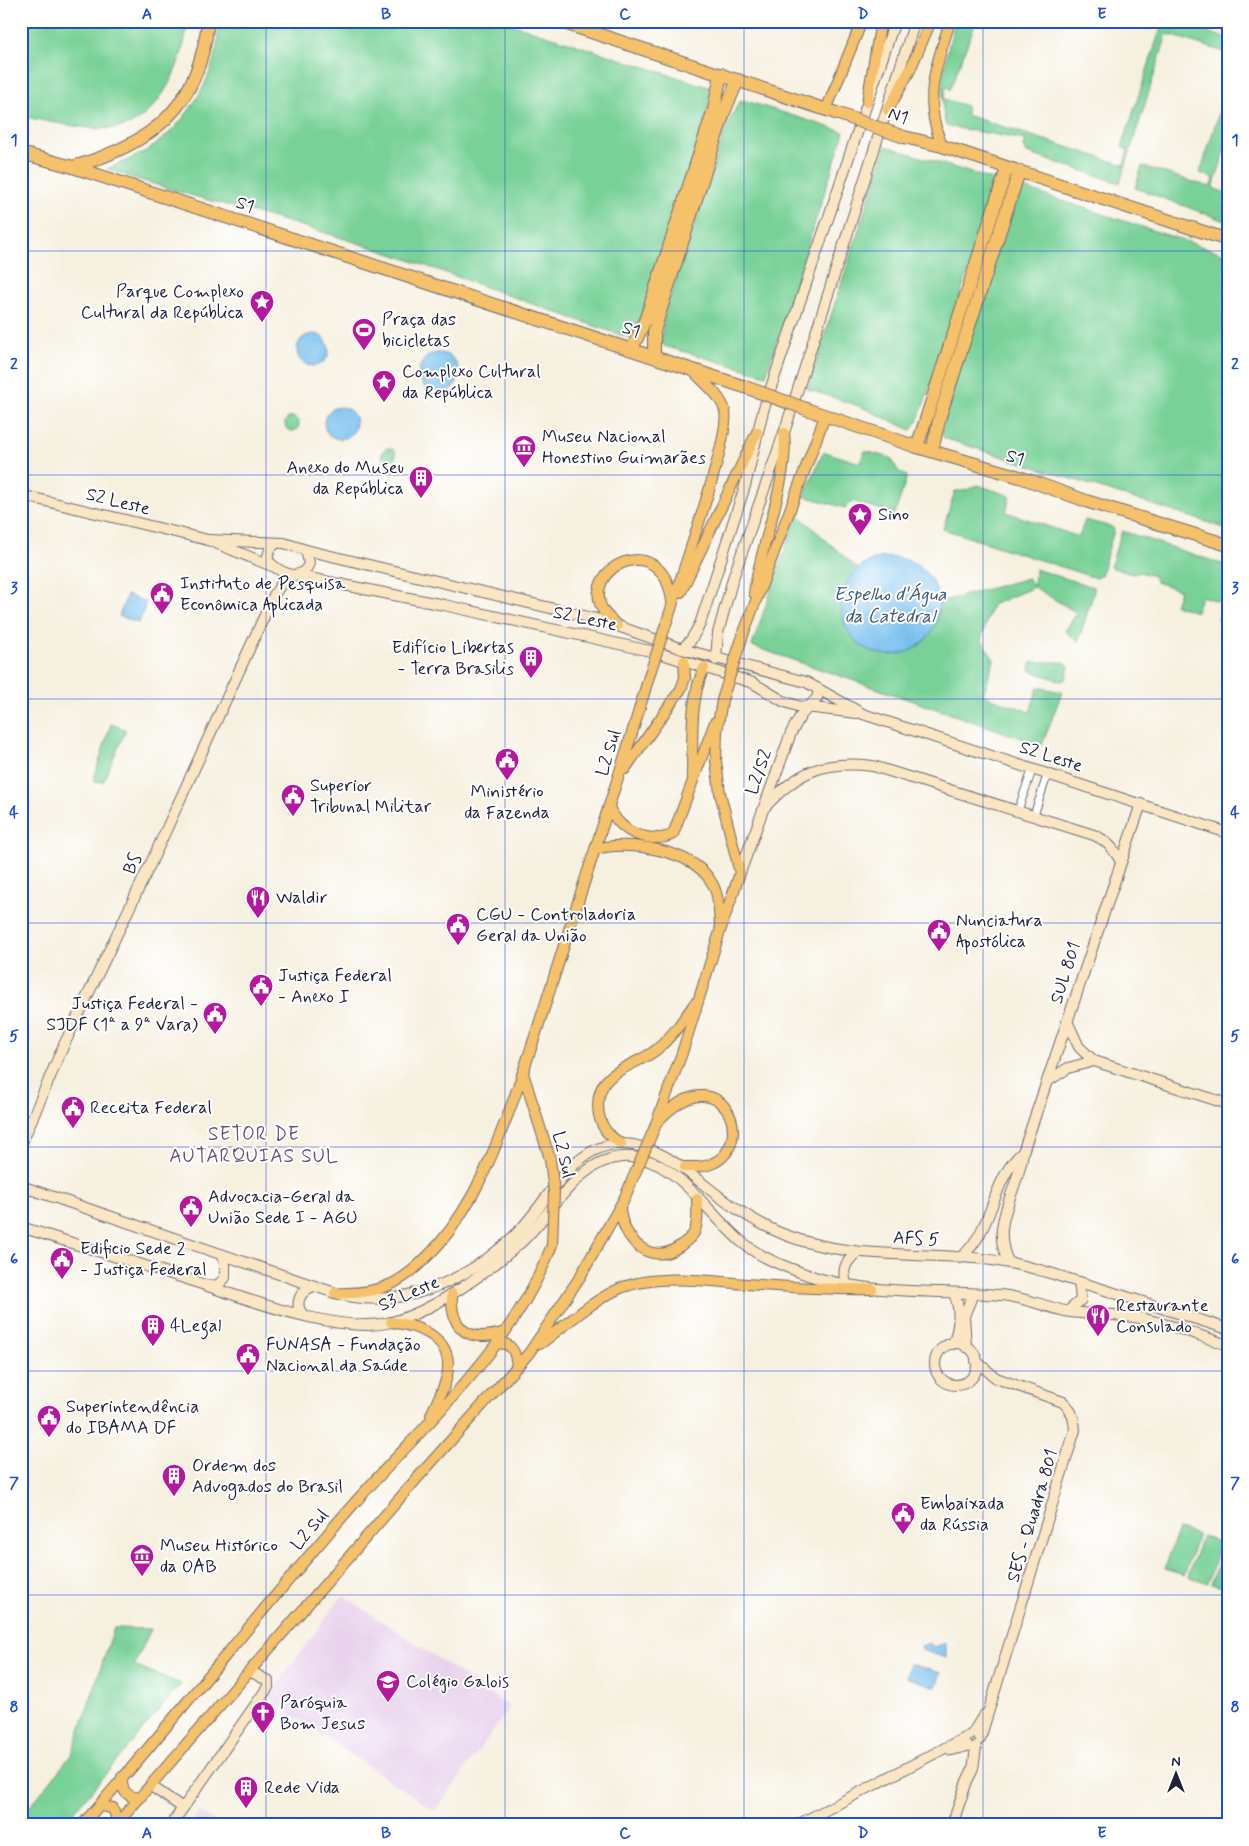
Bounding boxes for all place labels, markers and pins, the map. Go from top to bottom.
place label: Parque Complexo Cultural da República [81,280,244,325]
place icon: Parque Complexo Cultural da República [249,289,275,323]
place label: Praça das bicicletas [382,308,456,353]
sports icon: Praça das bicicletas [351,317,377,351]
place label: Complexo Cultural da República [402,360,541,405]
place icon: Complexo Cultural da República [371,369,397,403]
place label: Museu Nacional Honestino Guimarães [542,425,706,470]
museum icon: Museu Nacional Honestino Guimarães [511,434,537,468]
place label: Anexo do Museu da República [286,456,404,501]
building icon: Anexo do Museu da República [408,465,434,499]
place icon: Sino [847,502,873,536]
place label: Sino [878,503,909,527]
place label: Instituto de Pesquisa Econômica Aplicada [180,572,346,618]
public building icon: Instituto de Pesquisa Econômica Aplicada [149,581,175,615]
place label: Edifício Libertas - Terra Brasilis [392,636,514,681]
building icon: Edifício Libertas - Terra Brasilis [518,645,544,679]
public building icon: Ministério da Fazenda [494,747,520,781]
place label: Superior Tribunal Militar [310,774,432,819]
place label: Ministério da Fazenda [464,780,550,825]
public building icon: Superior Tribunal Militar [280,783,306,817]
restaurant icon: Waldir [245,885,271,919]
place label: Waldir [276,886,328,910]
place label: CGU - Controladoria Geral da União [476,903,636,948]
place label: Nunciatura Apostólica [956,909,1043,955]
public building icon: CGU - Controladoria Geral da União [445,912,471,946]
public building icon: Nunciatura Apostólica [926,918,952,952]
place label: Justiça Federal - Anexo I [278,964,392,1009]
public building icon: Justiça Federal - Anexo I [248,973,274,1007]
place label: Justiça Federal - SJDF (1ª a 9ª Vara) [46,992,199,1037]
public building icon: Justiça Federal - SJDF (1ª a 9ª Vara) [202,1001,228,1035]
public building icon: Receita Federal [60,1095,86,1129]
place label: Receita Federal [90,1096,212,1120]
place label: Advocacia-Geral da União Sede I - AGU [208,1185,358,1230]
public building icon: Advocacia-Geral da União Sede I - AGU [178,1194,204,1228]
place label: Edificio Sede 2 - Justiça Federal [80,1237,207,1282]
public building icon: Edificio Sede 2 - Justiça Federal [49,1246,75,1280]
place label: Restaurante Consulado [1116,1294,1209,1339]
restaurant icon: Restaurante Consulado [1085,1303,1111,1337]
building icon: 4Legal [140,1313,166,1347]
place label: 4Legal [170,1314,221,1340]
place label: FUNASA - Fundação Nacional da Saúde [266,1333,421,1378]
public building icon: FUNASA - Fundação Nacional da Saúde [235,1342,261,1376]
place label: Superintendência do IBAMA DF [66,1395,199,1440]
public building icon: Superintendência do IBAMA DF [36,1404,62,1438]
place label: Ordem dos Advogados do Brasil [192,1454,343,1500]
building icon: Ordem dos Advogados do Brasil [161,1463,187,1497]
place label: Embaixada da Rússia [920,1492,1005,1537]
public building icon: Embaixada da Rússia [890,1501,916,1535]
place label: Museu Histórico da OAB [160,1534,278,1579]
museum icon: Museu Histórico da OAB [129,1543,155,1577]
school or university icon: Colégio Galois [375,1669,401,1703]
place label: Colégio Galois [406,1670,509,1694]
place label: Paróquia Bom Jesus [280,1691,365,1736]
church icon: Paróquia Bom Jesus [250,1700,276,1734]
building icon: Rede Vida [233,1775,259,1809]
place label: Rede Vida [264,1776,340,1800]

